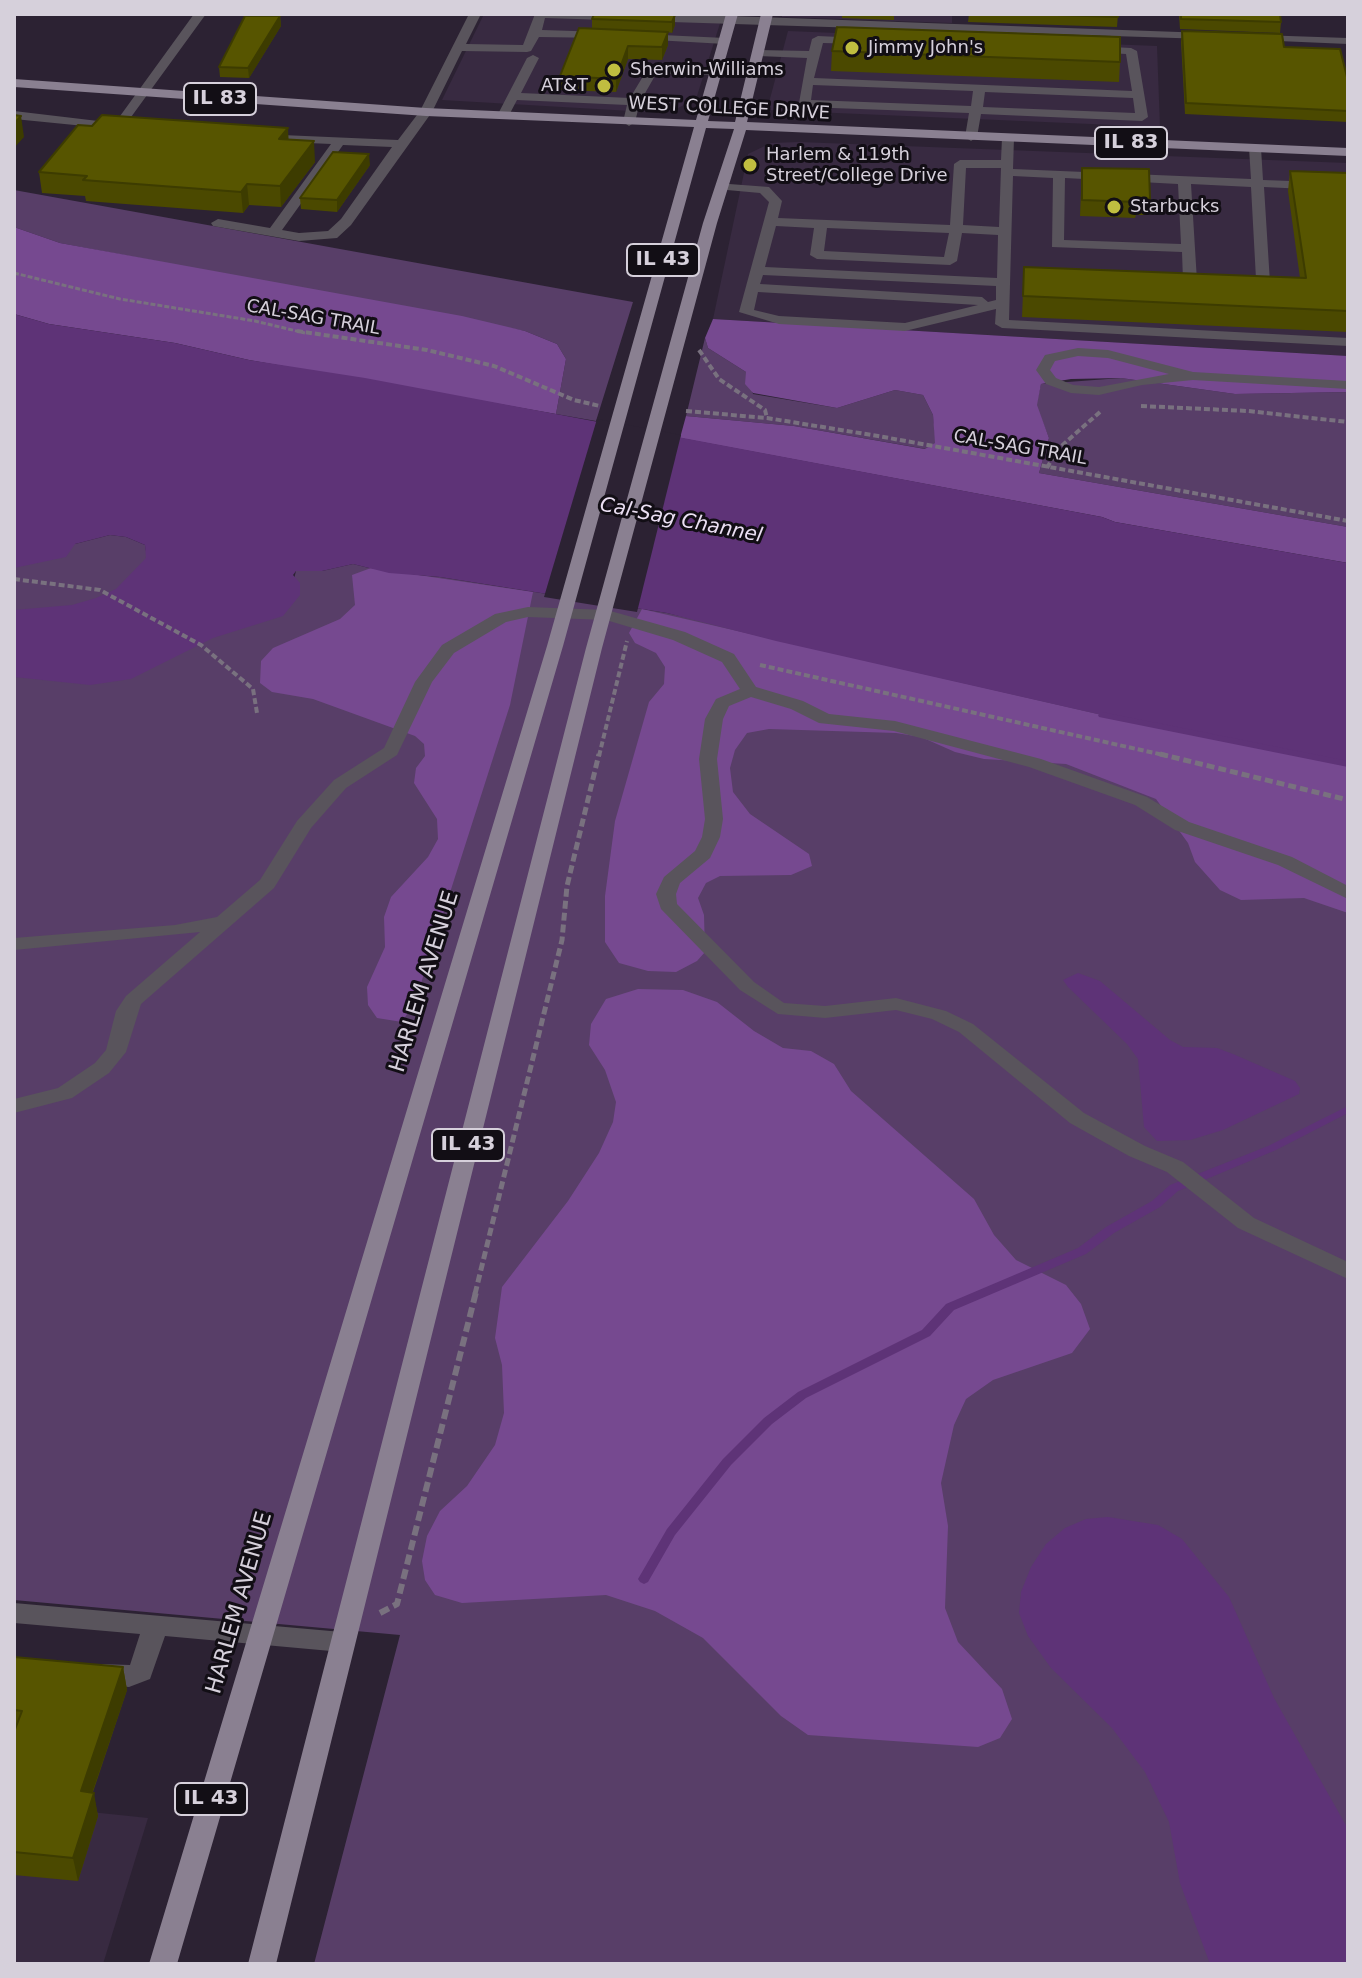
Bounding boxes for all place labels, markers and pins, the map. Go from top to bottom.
place label: Jimmy John's [868,37,983,59]
marker: Jimmy John's [843,39,861,57]
place label: Sherwin-Williams [630,59,784,81]
marker: Sherwin-Williams [605,61,623,79]
place label: AT&T [541,75,588,97]
marker: AT&T [595,77,613,95]
place label: Harlem & 119th Street/College Drive [766,144,948,186]
marker: Harlem & 119th Street/College Drive [741,156,759,174]
place label: Starbucks [1130,196,1219,218]
marker: Starbucks [1105,198,1123,216]

